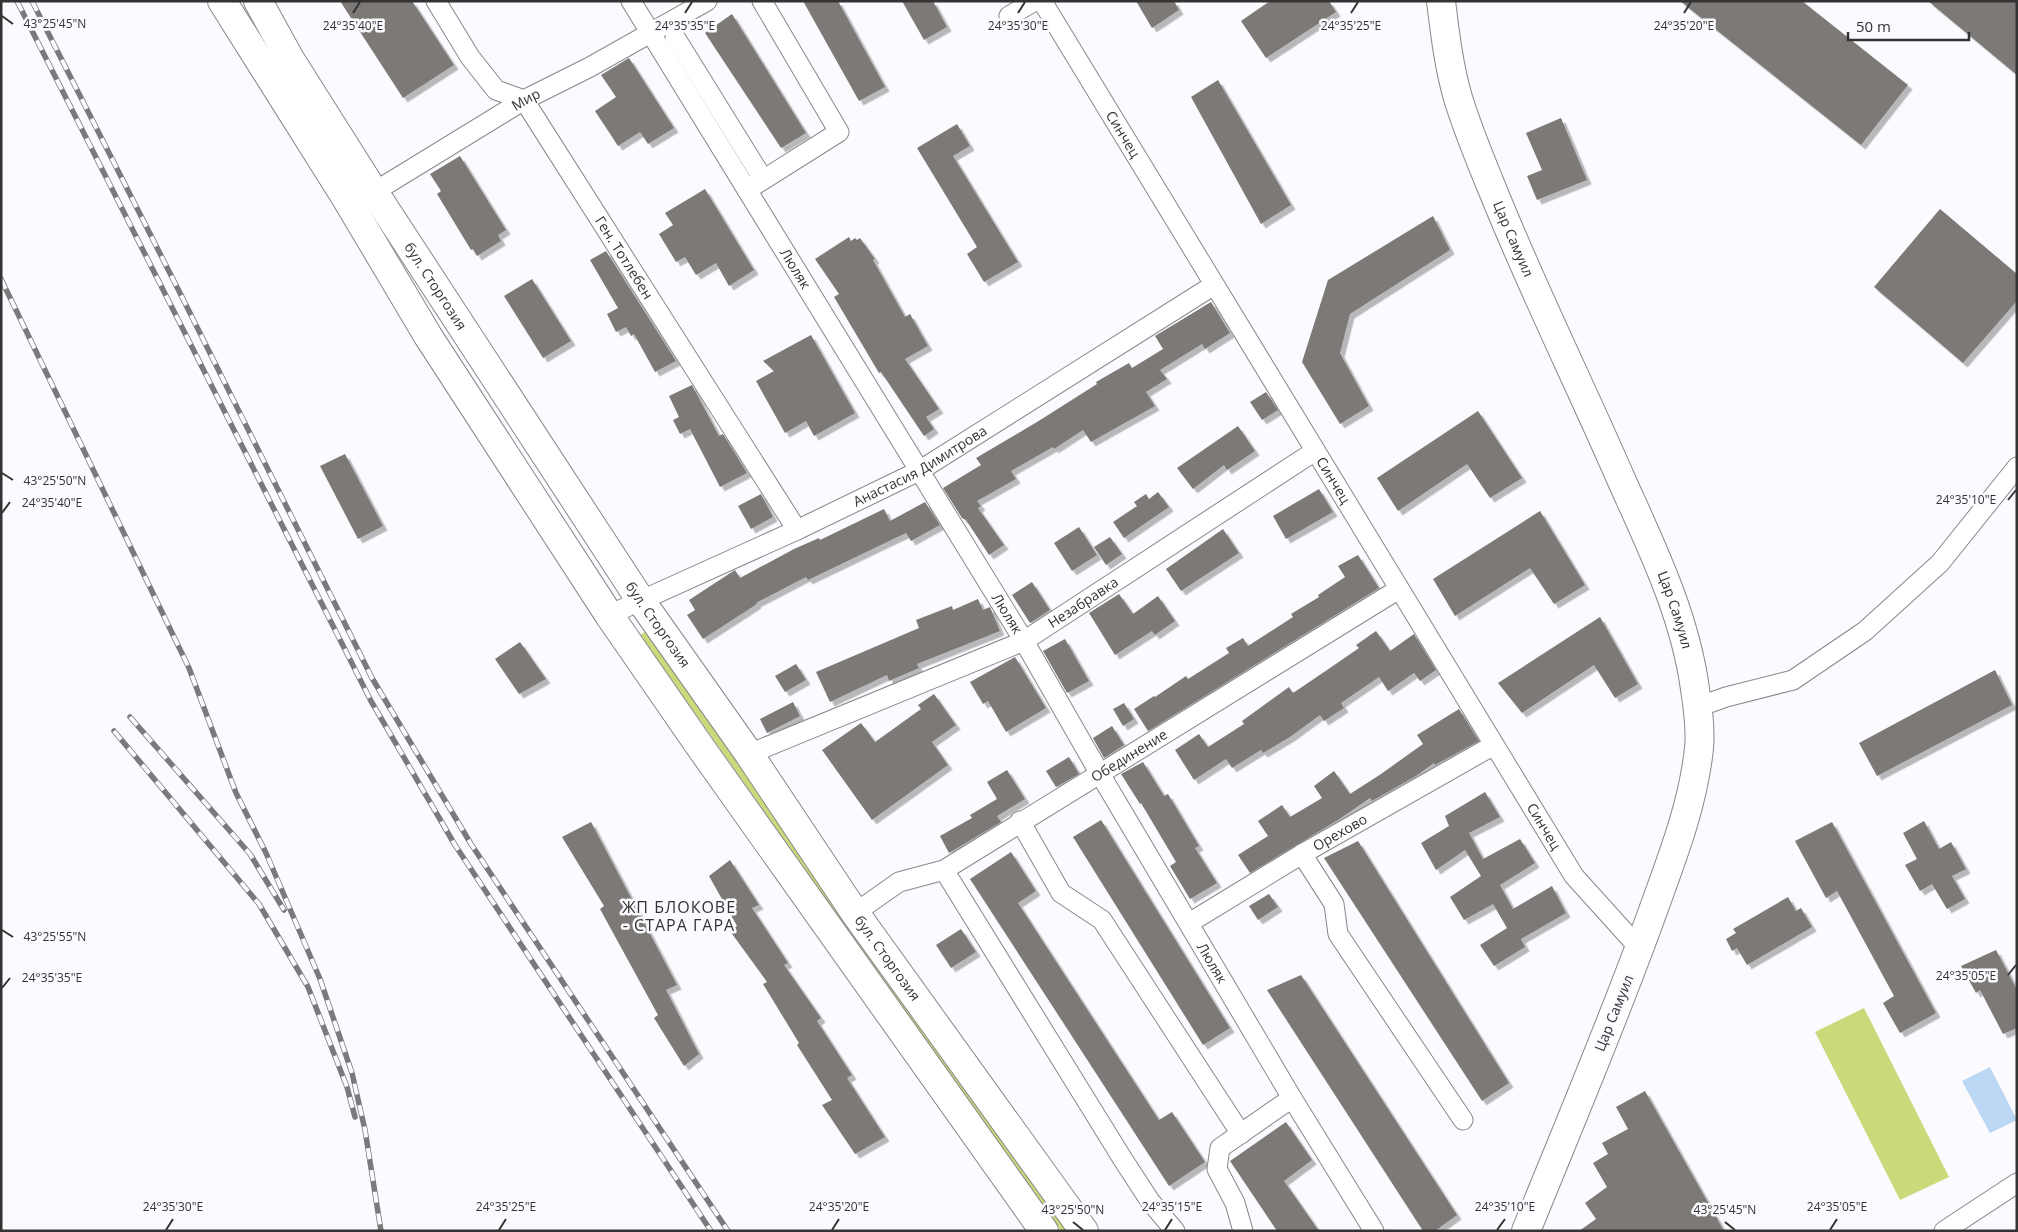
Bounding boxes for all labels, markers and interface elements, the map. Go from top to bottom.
scale bar [1848,10,1969,42]
text: 43°25'45"N [24,15,86,32]
text: 50 m [1856,16,1891,36]
text: 24°35'40"E [323,17,383,34]
text: 24°35'35"E [655,17,715,34]
text: 24°35'30"E [988,17,1048,34]
text: 24°35'25"E [1321,17,1381,34]
text: 24°35'20"E [1654,17,1714,34]
street label: Мир [508,83,543,115]
street label: Синчец [1102,107,1145,161]
street label: Цар Самуил [1489,198,1538,280]
street label: Ген. Тотлебен [591,212,658,303]
street label: бул. Сторгозия [400,238,471,333]
street label: Люляк [776,244,816,293]
street label: Анастасия Димитрова [850,421,990,511]
street label: Синчец [1312,453,1356,507]
text: 43°25'50"N [24,472,86,489]
text: 24°35'10"E [1936,491,1996,508]
text: 24°35'40"E [22,494,82,511]
street label: Цар Самуил [1653,568,1697,651]
street label: Незабравка [1044,572,1122,632]
street label: бул. Сторгозия [622,578,695,671]
street label: Люляк [988,590,1028,638]
street label: Обединение [1087,724,1171,786]
street label: Синчец [1523,799,1566,853]
street label: Орехово [1309,809,1370,855]
district label: ЖП БЛОКОВЕ - СТАРА ГАРА [622,896,736,936]
street label: бул. Сторгозия [851,911,925,1004]
text: 43°25'55"N [24,928,86,945]
street label: Люляк [1193,939,1232,987]
text: 24°35'05"E [1936,967,1996,984]
text: 24°35'35"E [22,969,82,986]
street label: Цар Самуил [1590,972,1638,1054]
text: 24°35'30"E [143,1198,203,1215]
text: 24°35'25"E [476,1198,536,1215]
text: 24°35'20"E [809,1198,869,1215]
text: 24°35'15"E [1142,1198,1202,1215]
text: 24°35'10"E [1475,1198,1535,1215]
text: 24°35'05"E [1807,1198,1867,1215]
text: 43°25'50"N [1042,1201,1104,1218]
text: 43°25'45"N [1694,1201,1756,1218]

